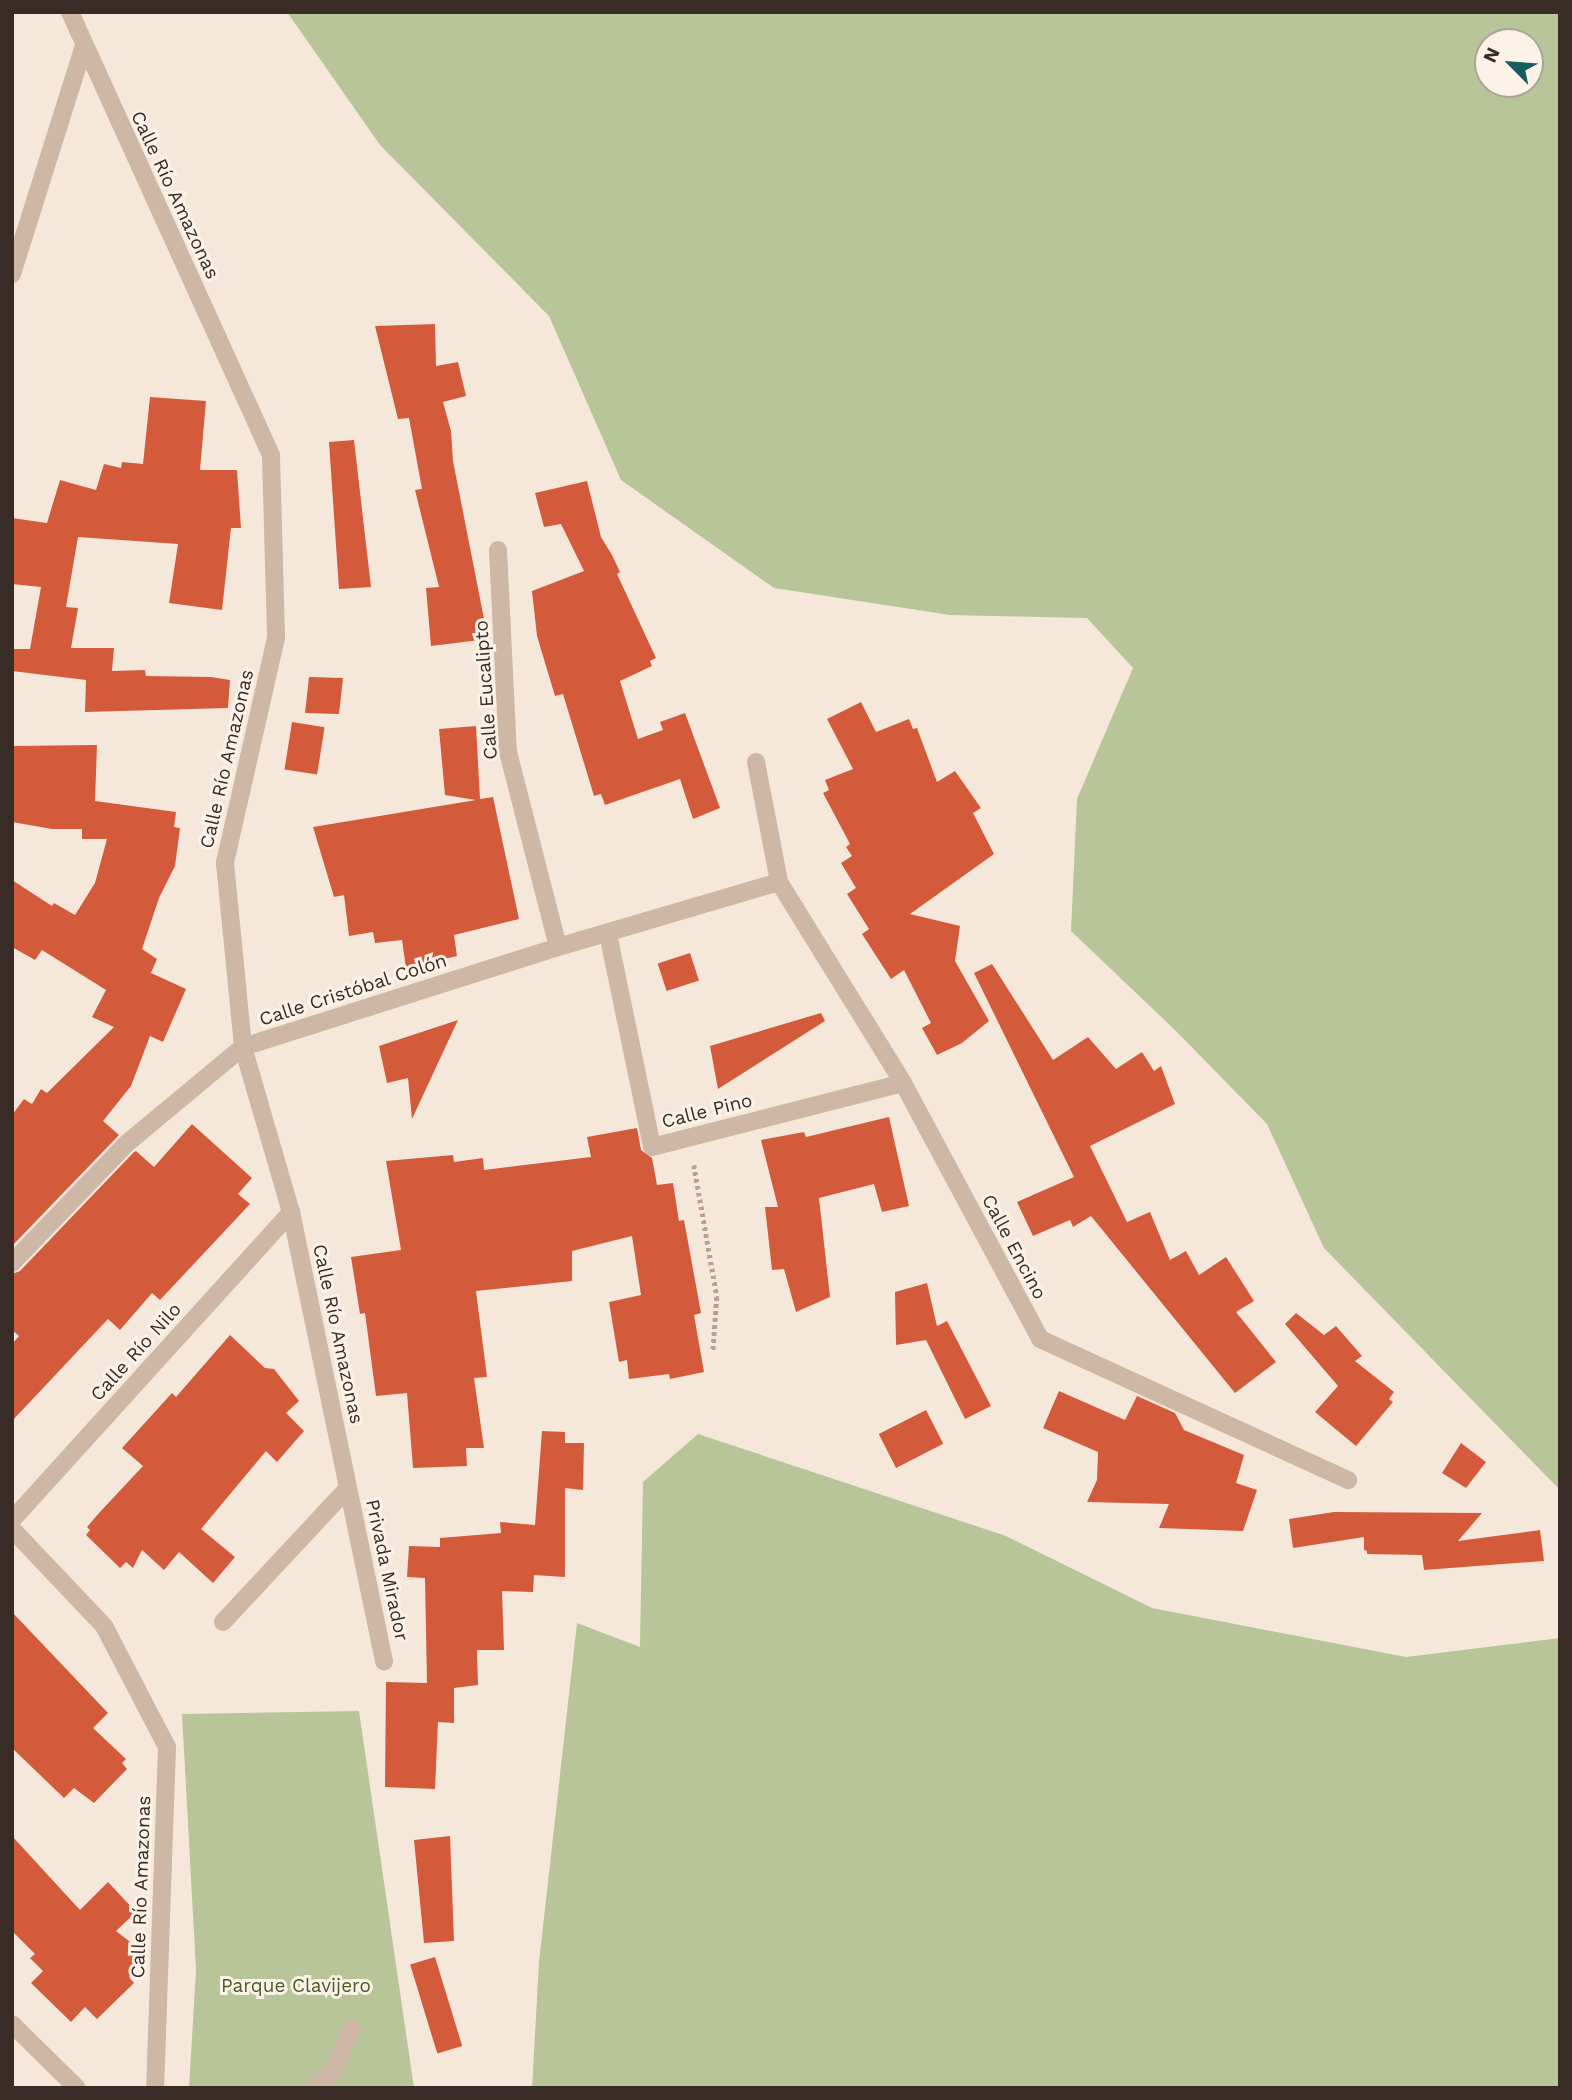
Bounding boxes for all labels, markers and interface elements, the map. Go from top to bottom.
north arrow [1474,28,1544,98]
text: N [1478,44,1505,66]
street label: Calle Río Amazonas [126,107,224,283]
street label: Calle Eucalipto [470,619,502,761]
street label: Calle Río Amazonas [195,667,259,851]
street label: Calle Cristóbal Colón [256,949,450,1031]
street label: Calle Pino [659,1089,755,1133]
street label: Calle Encino [977,1191,1051,1303]
street label: Calle Río Amazonas [308,1242,368,1426]
street label: Calle Río Nilo [86,1298,186,1406]
street label: Privada Mirador [361,1497,413,1643]
street label: Calle Río Amazonas [126,1795,156,1979]
park label: Parque Clavijero [221,1975,371,1997]

